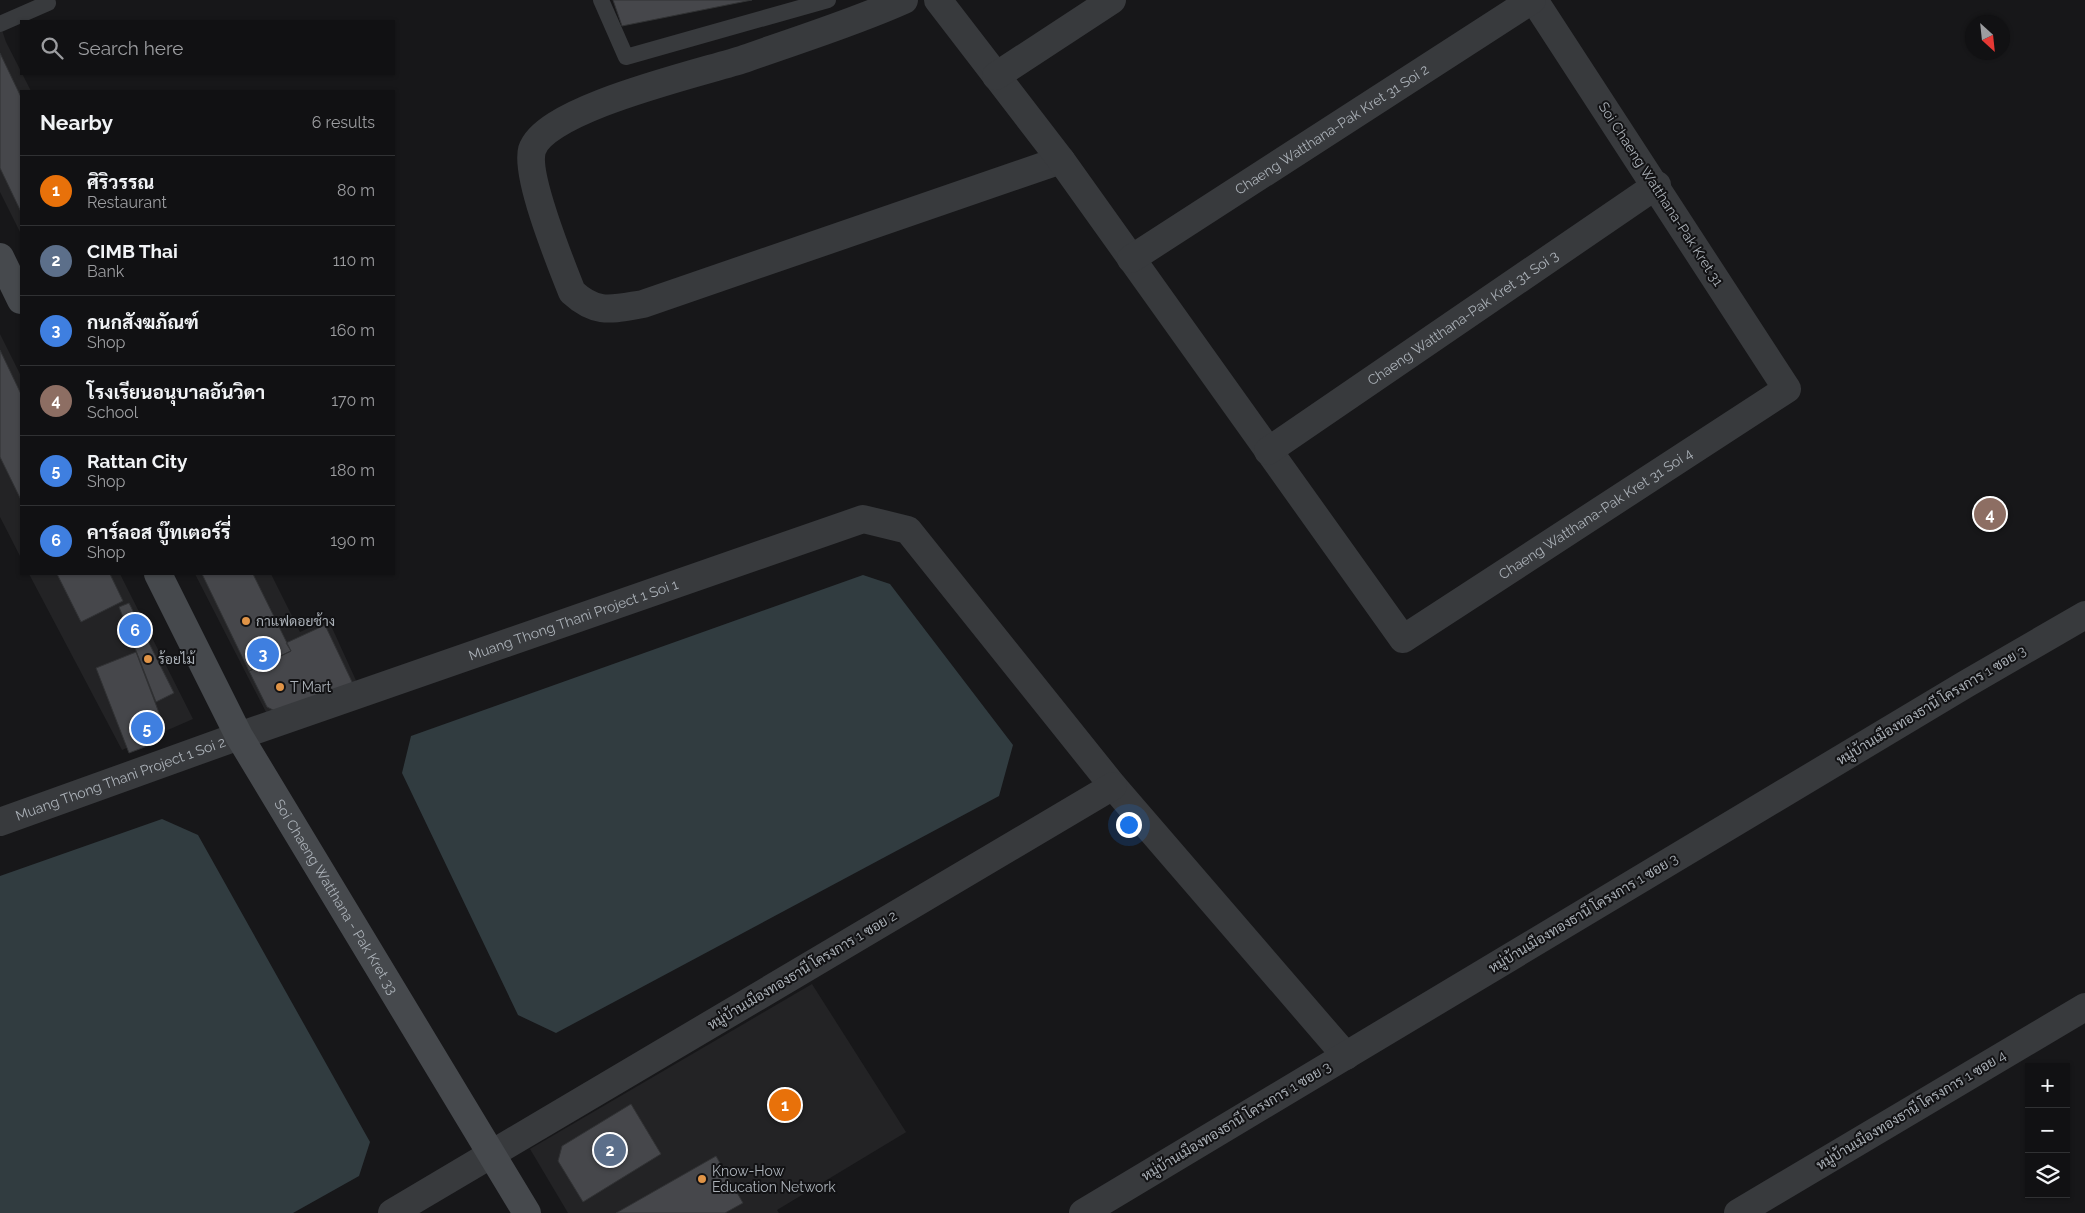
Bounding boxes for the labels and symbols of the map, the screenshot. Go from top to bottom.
north arrow [1965,15,2010,60]
street label: Chaeng Watthana-Pak Kret 31 Soi 2 [1232,61,1432,198]
street label: Soi Chaeng Watthana-Pak Kret 31 [1595,99,1727,289]
street label: Chaeng Watthana-Pak Kret 31 Soi 3 [1364,247,1561,389]
street label: Chaeng Watthana-Pak Kret 31 Soi 4 [1496,445,1695,583]
pin: 4 [1974,495,2006,533]
street label: Muang Thong Thani Project 1 Soi 1 [467,576,680,664]
pin: 6 [119,611,151,649]
place label: กาแฟดอยช้าง [256,612,335,629]
marker: กาแฟดอยช้าง [240,615,252,627]
pin: 3 [247,635,279,673]
street label: หมู่บ้านเมืองทองธานี โครงการ 1 ซอย 3 [1833,641,2030,770]
place label: ร้อยไม้ [158,650,196,667]
marker: ร้อยไม้ [142,653,154,665]
place label: T Mart [290,679,331,695]
marker: T Mart [274,681,286,693]
pin: 5 [131,709,163,747]
street label: Muang Thong Thani Project 1 Soi 2 [13,734,228,824]
street label: Soi Chaeng Watthana - Pak Kret 33 [271,796,401,997]
your location [1116,812,1142,838]
street label: หมู่บ้านเมืองทองธานี โครงการ 1 ซอย 3 [1485,849,1682,978]
street label: หมู่บ้านเมืองทองธานี โครงการ 1 ซอย 2 [704,906,900,1035]
street label: หมู่บ้านเมืองทองธานี โครงการ 1 ซอย 4 [1813,1046,2010,1175]
street label: หมู่บ้านเมืองทองธานี โครงการ 1 ซอย 3 [1138,1057,1335,1186]
pin: 1 [769,1086,801,1124]
pin: 2 [594,1131,626,1169]
place label: Know-How Education Network [712,1163,836,1195]
marker: Know-How Education Network [696,1173,708,1185]

